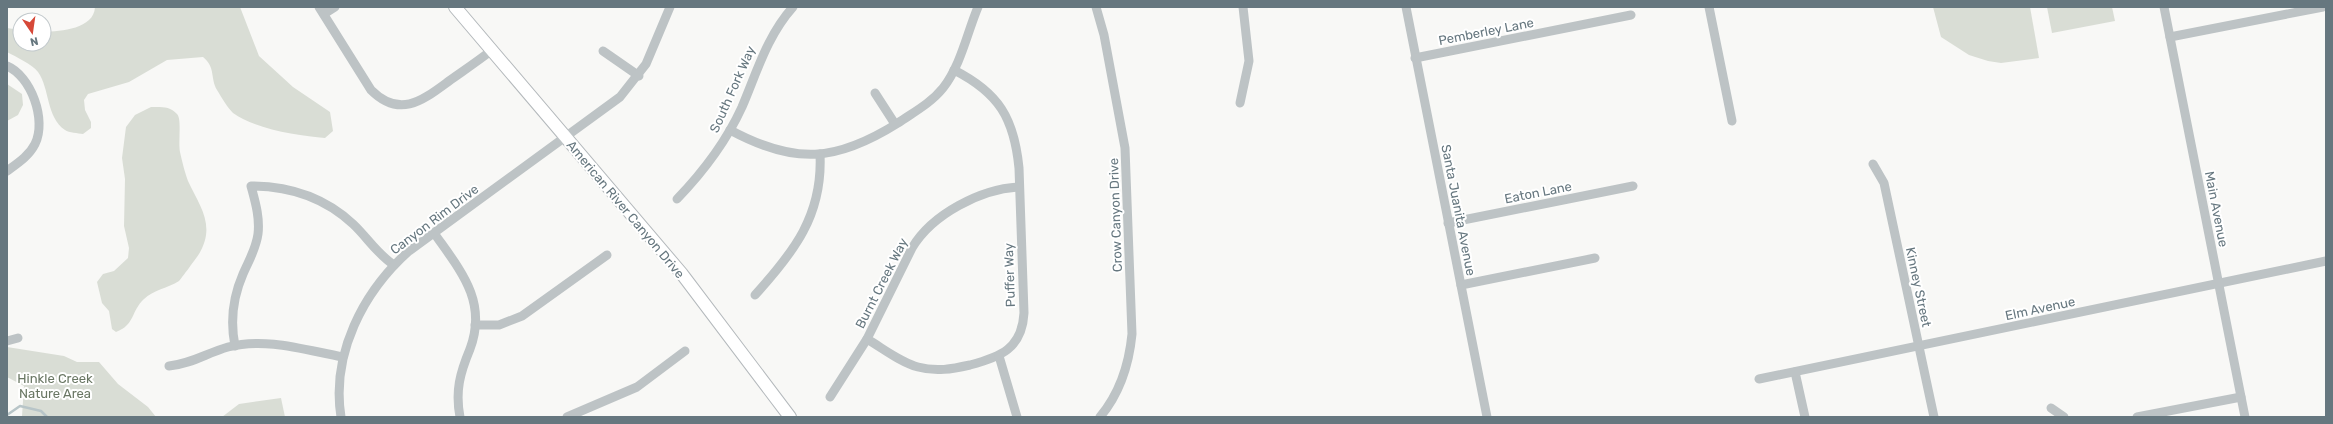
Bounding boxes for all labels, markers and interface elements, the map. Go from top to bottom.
north arrow [12,12,52,52]
street label: Pemberley Lane [1437,15,1535,48]
text: N [29,34,39,48]
street label: South Fork Way [707,44,758,135]
street label: American River Canyon Drive [564,137,688,281]
street label: Santa Juanita Avenue [1438,143,1479,277]
street label: Crow Canyon Drive [1106,158,1125,272]
street label: Main Avenue [2202,170,2231,248]
street label: Eaton Lane [1503,179,1573,206]
street label: Canyon Rim Drive [387,181,481,257]
street label: Burnt Creek Way [852,236,911,331]
street label: Puffer Way [1001,243,1018,307]
street label: Kinney Street [1903,246,1934,328]
street label: Elm Avenue [2004,294,2076,323]
park label: Hinkle Creek Nature Area [17,371,93,401]

